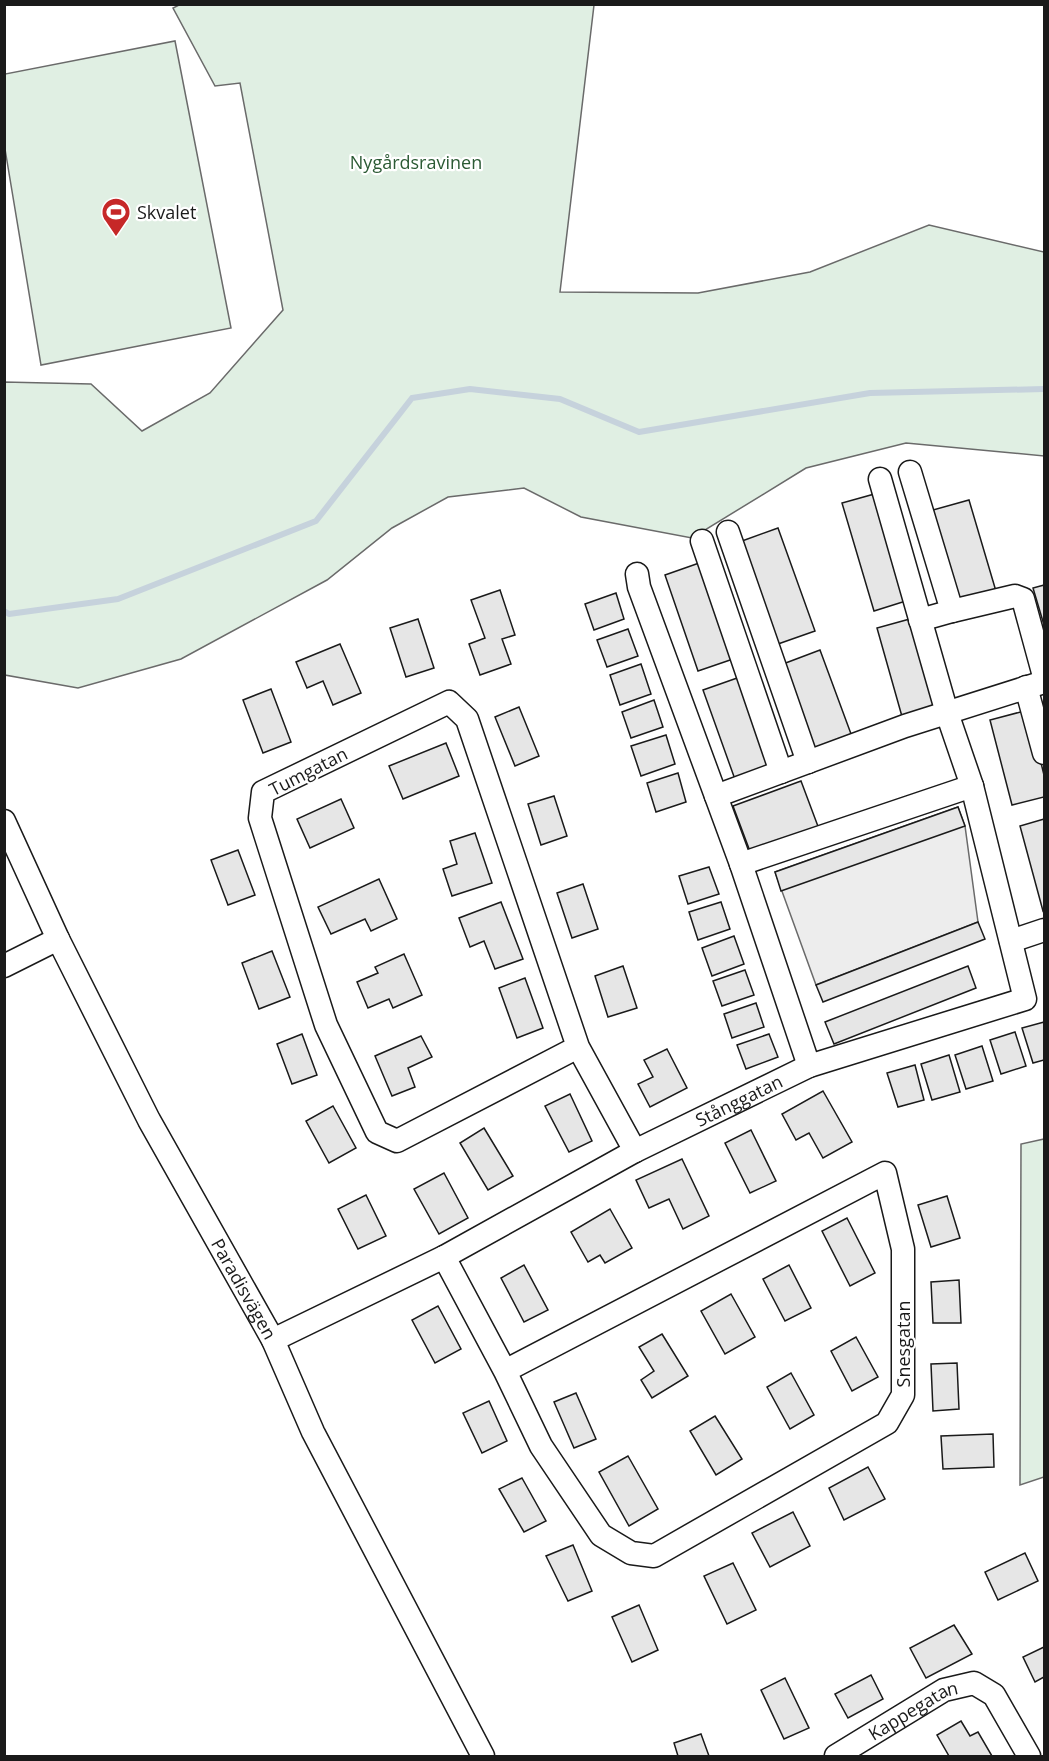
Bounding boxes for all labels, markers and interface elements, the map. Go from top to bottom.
park label: Nygårdsravinen [350,150,482,174]
sports icon: Skvalet [100,196,132,238]
place label: Skvalet [137,200,196,224]
street label: Tumgatan [265,741,351,801]
street label: Stånggatan [691,1069,786,1132]
street label: Paradisvägen [206,1234,282,1344]
street label: Snesgatan [891,1301,915,1387]
street label: Kappegatan [864,1675,960,1746]

